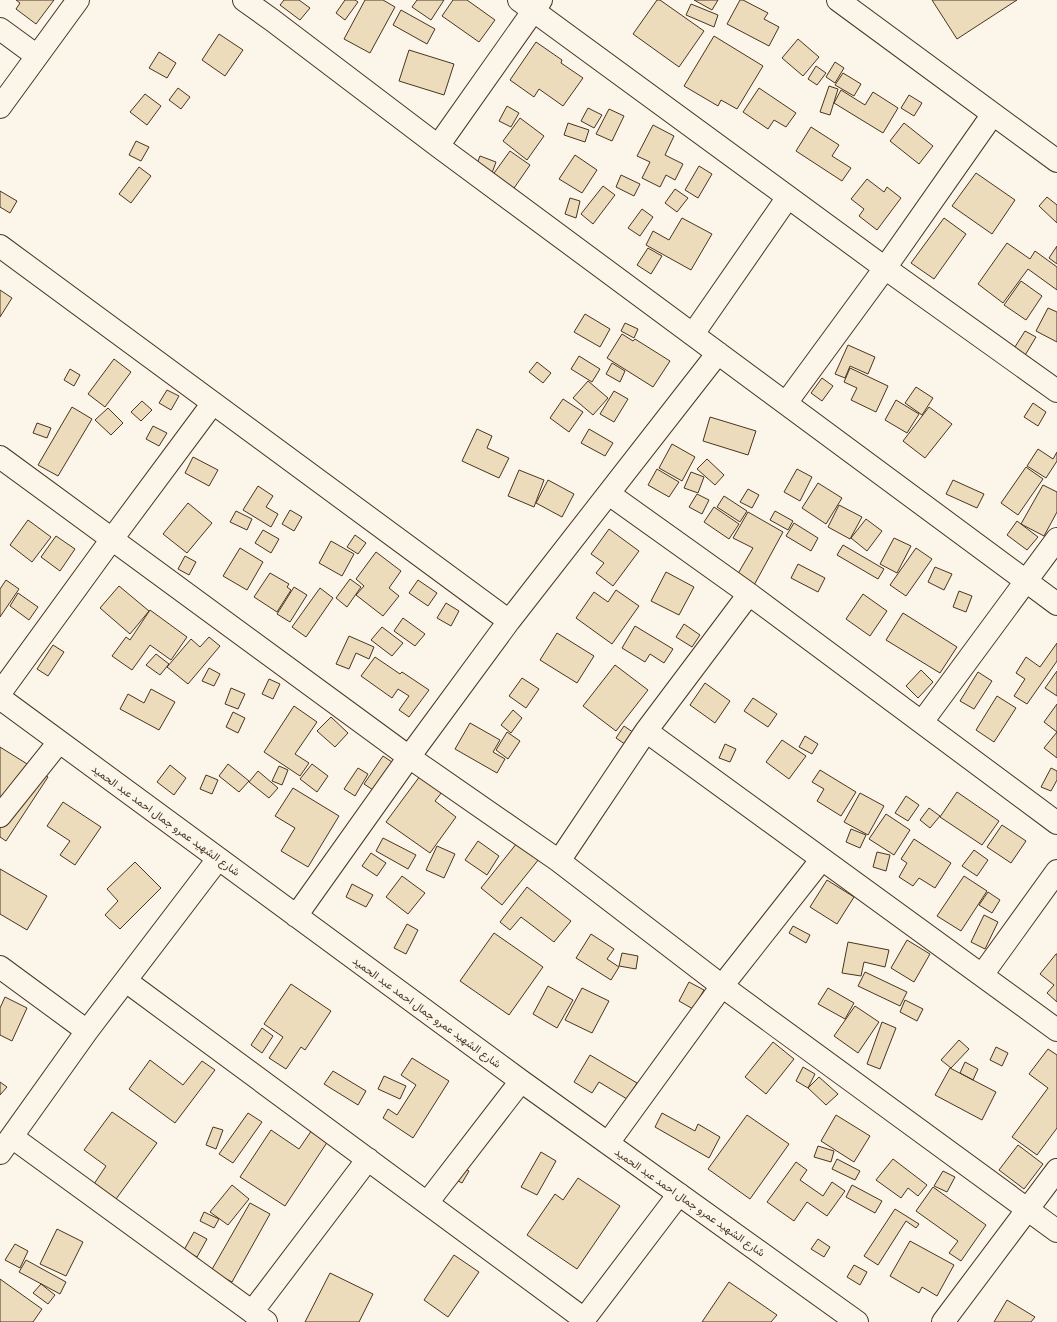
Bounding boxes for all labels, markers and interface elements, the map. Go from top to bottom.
street label: شارع الشهيد عمرو جمال احمد عبد الحميد [88,761,244,880]
street label: شارع الشهيد عمرو جمال احمد عبد الحميد [349,953,505,1072]
street label: شارع الشهيد عمرو جمال احمد عبد الحميد [612,1144,769,1260]

